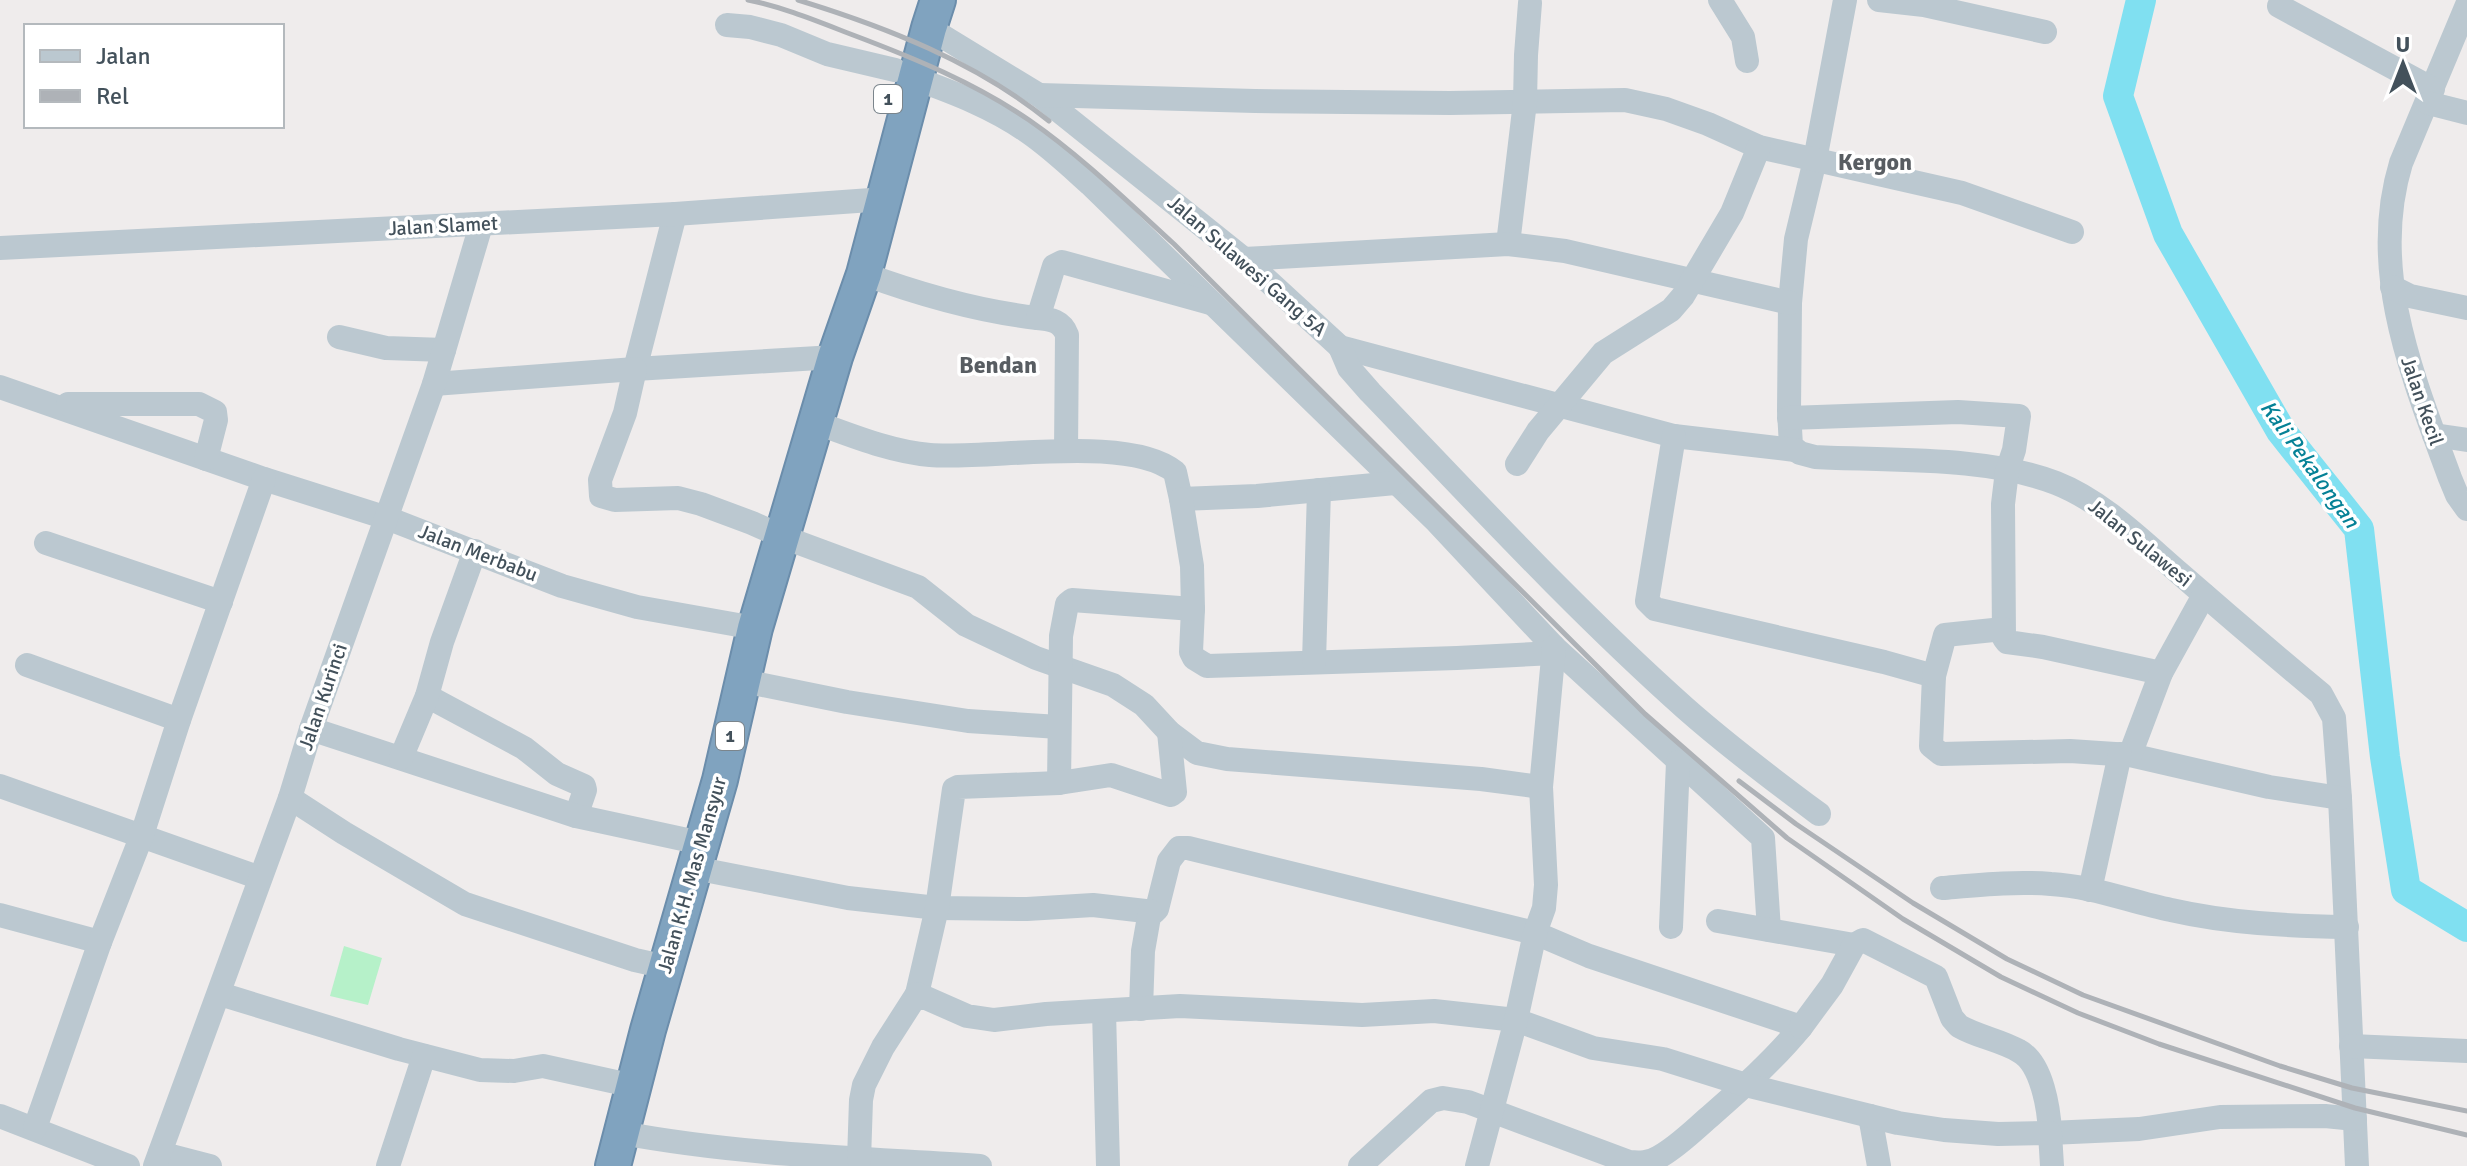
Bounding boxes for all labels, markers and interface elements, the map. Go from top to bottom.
legend [24,24,284,128]
north arrow [2363,24,2443,104]
text: U [2396,31,2410,58]
text: Jalan [96,41,151,71]
text: Rel [96,81,129,111]
road number: 1 [874,85,902,113]
district label: Kergon [1838,147,1912,177]
street label: Jalan Sulawesi Gang 5A [1162,190,1332,342]
street label: Jalan Slamet [387,211,499,241]
district label: Bendan [959,350,1037,380]
street label: Jalan Kecil [2395,353,2449,449]
water label: Kali Pekalongan [2255,395,2366,534]
street label: Jalan Sulawesi [2083,494,2197,592]
street label: Jalan Merbabu [415,519,541,587]
street label: Jalan Kurinci [293,640,353,754]
road number: 1 [716,722,744,750]
street label: Jalan K.H. Mas Mansyur [652,773,732,976]

